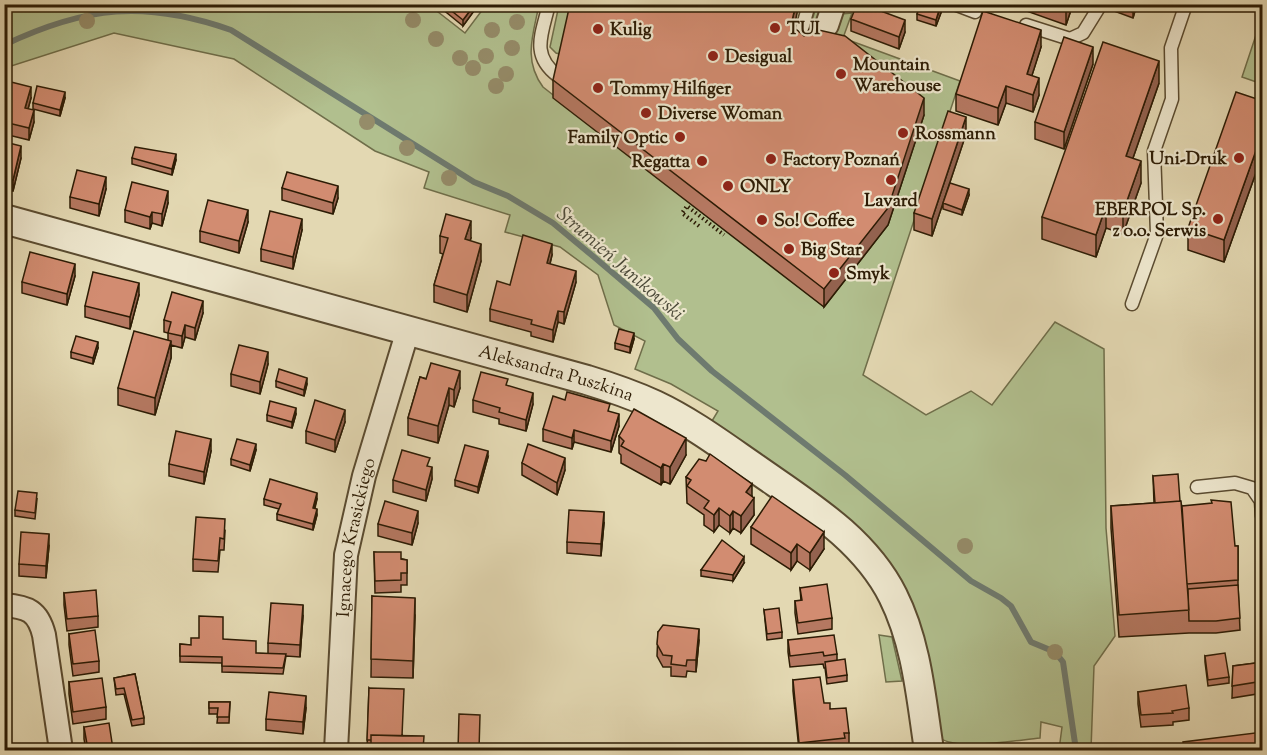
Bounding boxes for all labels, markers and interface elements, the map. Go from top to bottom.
place label: TUI [787,17,820,43]
place label: Kulig [610,18,652,44]
marker: TUI [768,21,782,35]
marker: Kulig [591,22,605,36]
place label: Desigual [725,45,793,71]
marker: Desigual [706,49,720,63]
place label: Mountain Warehouse [853,53,942,100]
marker: Mountain Warehouse [834,67,848,81]
place label: Tommy Hilfiger [610,77,731,103]
marker: Tommy Hilfiger [591,81,605,95]
place label: Diverse Woman [658,102,783,128]
marker: Diverse Woman [639,106,653,120]
place label: Rossmann [915,122,996,148]
place label: Family Optic [568,126,669,152]
marker: Rossmann [896,126,910,140]
marker: Family Optic [673,130,687,144]
place label: Uni-Druk [1149,147,1227,173]
place label: Factory Poznań [783,148,900,174]
place label: Regatta [632,150,691,176]
marker: Uni-Druk [1232,151,1246,165]
marker: Factory Poznań [764,152,778,166]
marker: Regatta [695,154,709,168]
marker: Lavard [884,173,898,187]
place label: ONLY [740,175,791,201]
marker: ONLY [721,179,735,193]
place label: Lavard [864,189,918,215]
place label: EBERPOL Sp. z o.o. Serwis [1095,198,1206,245]
water label: Strumień Junikowski [549,201,690,329]
place label: So! Coffee [774,209,855,235]
marker: EBERPOL Sp. z o.o. Serwis [1211,212,1225,226]
marker: So! Coffee [755,213,769,227]
place label: Big Star [801,238,862,264]
marker: Big Star [782,242,796,256]
place label: Smyk [846,262,890,288]
marker: Smyk [827,266,841,280]
street label: Aleksandra Puszkina [475,340,637,410]
street label: Ignacego Krasickiego [332,455,384,618]

